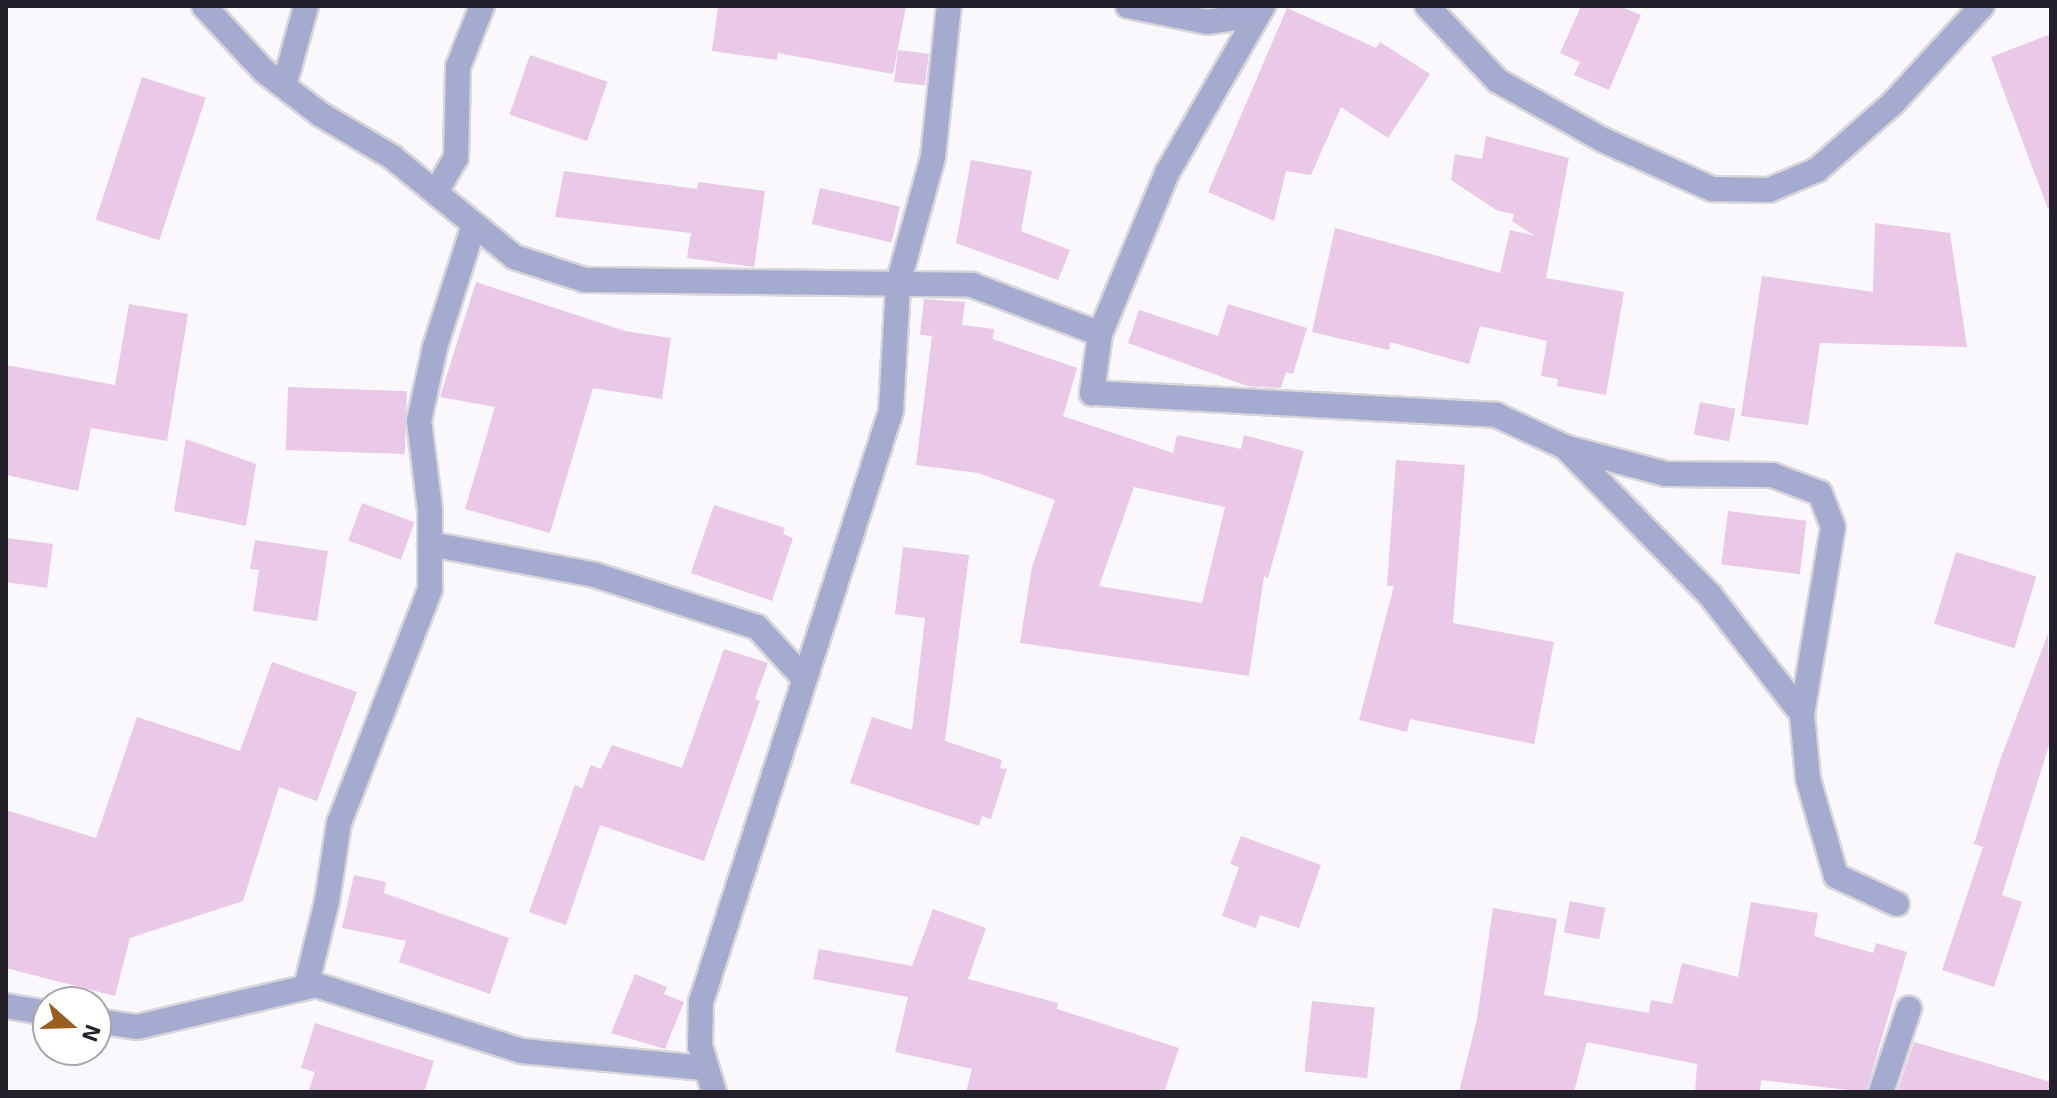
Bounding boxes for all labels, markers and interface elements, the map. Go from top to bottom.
north arrow [32,986,112,1066]
text: N [78,1022,108,1045]

